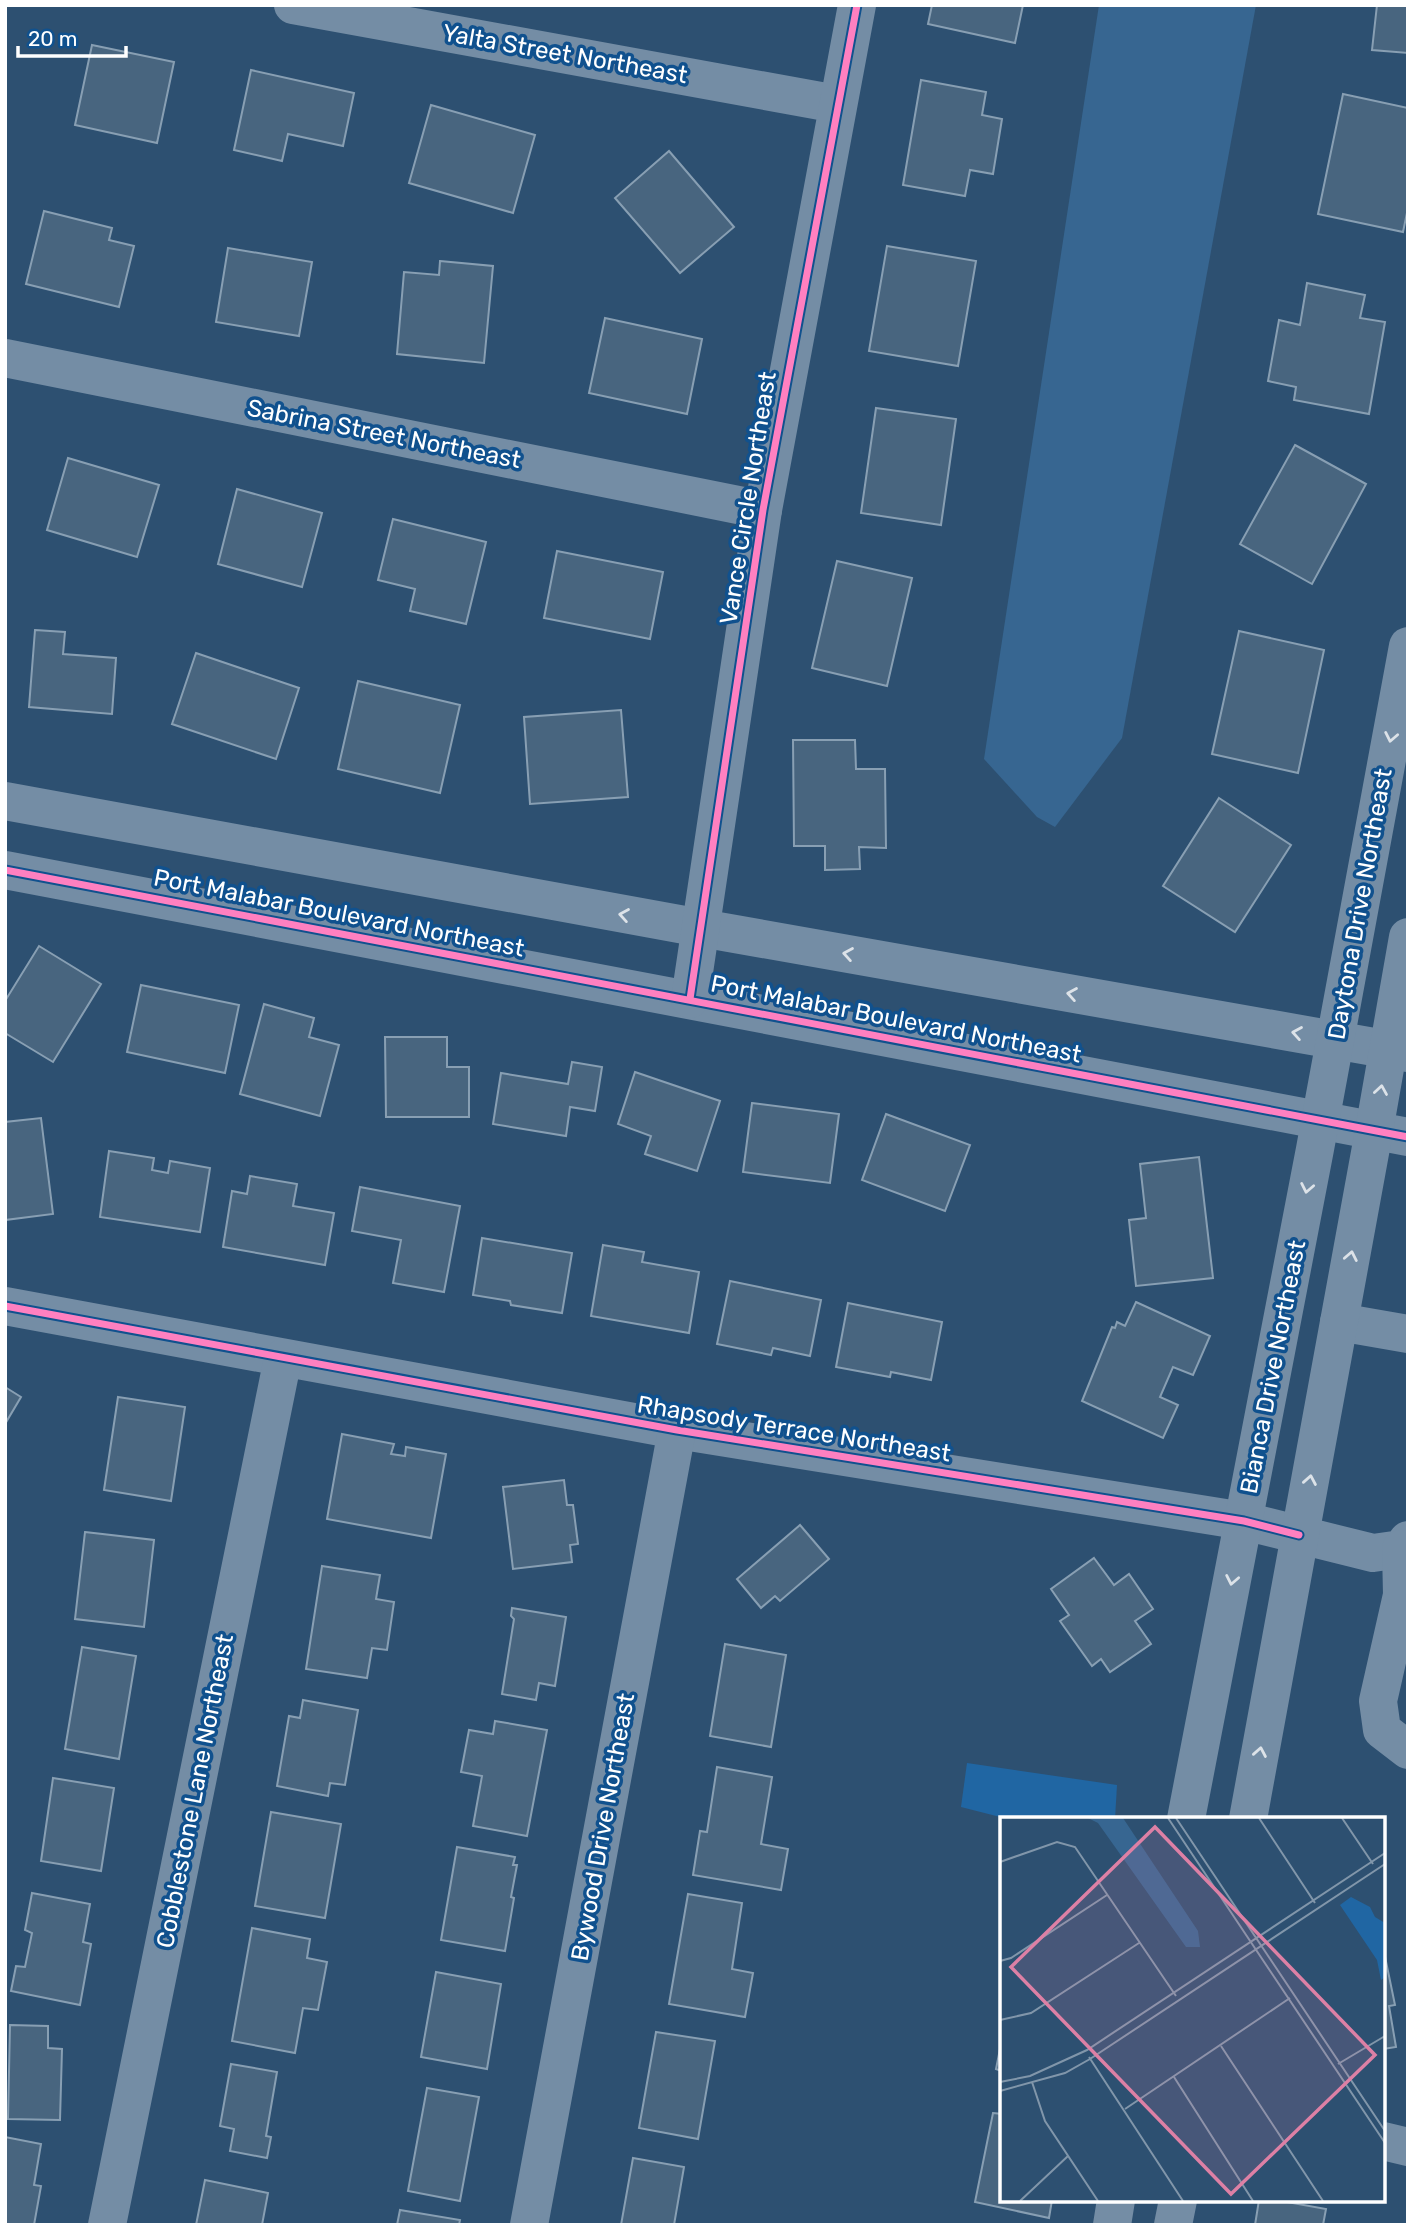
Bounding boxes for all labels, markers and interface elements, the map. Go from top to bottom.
scale bar [18,14,126,58]
street label: Yalta Street Northeast [440,19,690,89]
text: 20 m [28,26,77,51]
street label: Vance Circle Northeast [714,370,782,626]
street label: Sabrina Street Northeast [245,394,523,474]
one-way arrow [1384,731,1399,743]
street label: Daytona Drive Northeast [1322,766,1398,1042]
street label: Port Malabar Boulevard Northeast [151,863,527,963]
one-way arrow [618,908,630,923]
one-way arrow [842,947,854,962]
street label: Port Malabar Boulevard Northeast [708,969,1084,1069]
one-way arrow [1067,987,1079,1002]
one-way arrow [1291,1026,1303,1041]
one-way arrow [1373,1084,1388,1096]
one-way arrow [1301,1182,1316,1194]
street label: Bianca Drive Northeast [1235,1238,1311,1496]
one-way arrow [1343,1250,1358,1262]
street label: Rhapsody Terrace Northeast [635,1390,953,1468]
one-way arrow [1301,1474,1316,1486]
one-way arrow [1226,1574,1241,1586]
street label: Cobblestone Lane Northeast [151,1632,239,1950]
street label: Bywood Drive Northeast [566,1691,640,1963]
one-way arrow [1252,1746,1267,1758]
inset map [1000,1817,1385,2202]

